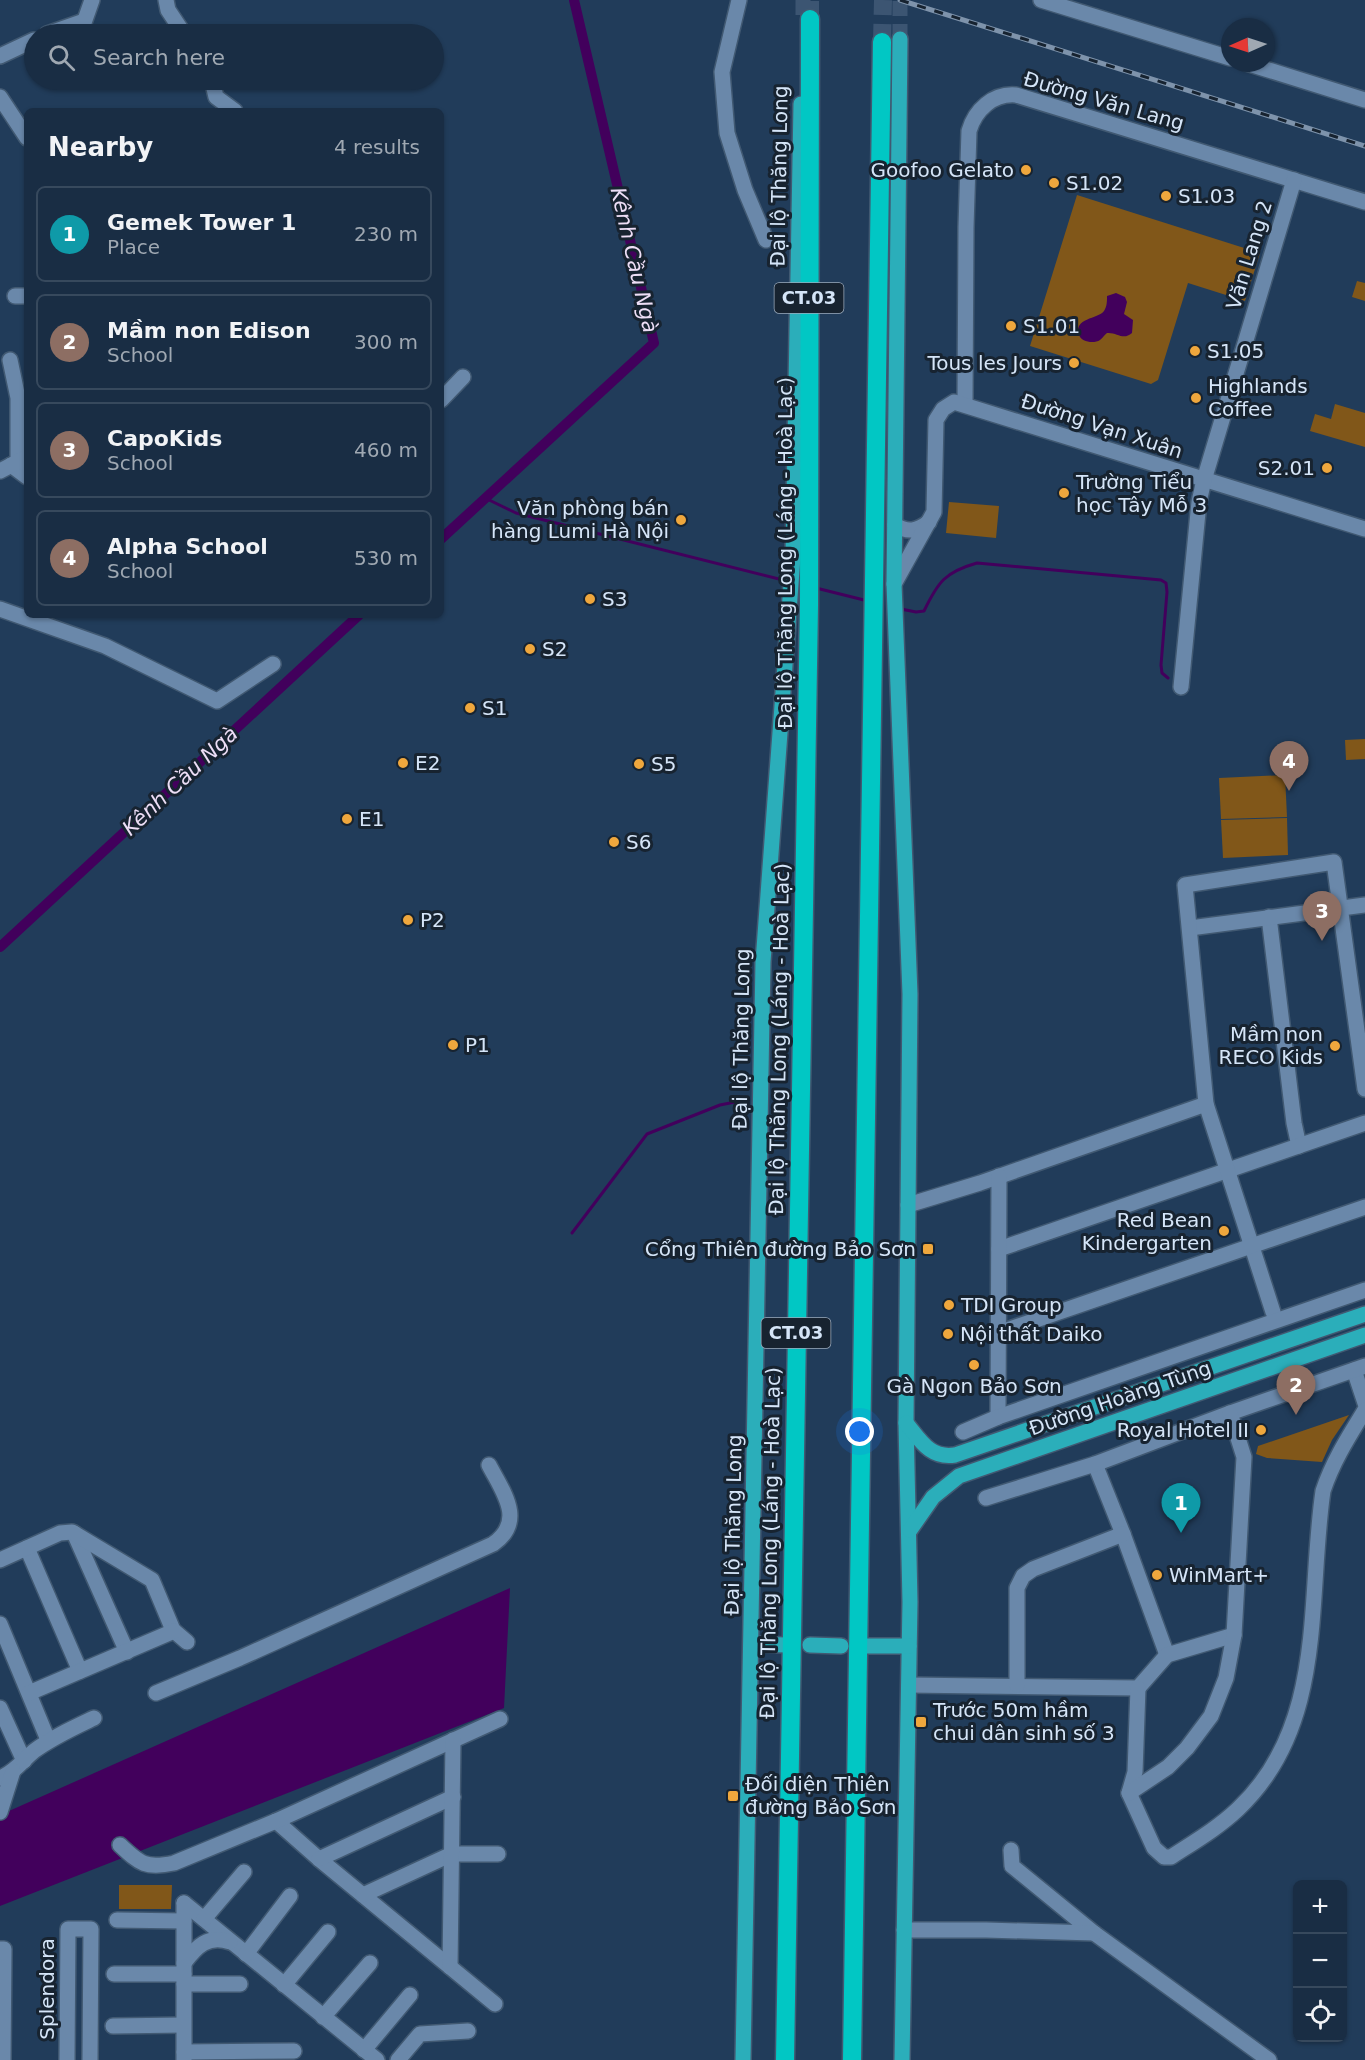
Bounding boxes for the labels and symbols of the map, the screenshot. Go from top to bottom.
north arrow [1221,18,1275,72]
street label: Đường Văn Lang [1021,67,1187,135]
street label: Đại lộ Thăng Long [765,85,793,267]
place label: Goofoo Gelato [870,158,1014,182]
marker: Goofoo Gelato [1019,163,1033,177]
place label: S1.02 [1066,171,1123,195]
marker: S1.02 [1047,176,1061,190]
place label: S1.03 [1178,184,1235,208]
water label: Kênh Cầu Ngà [606,185,662,335]
marker: S1.03 [1159,189,1173,203]
street label: Văn Lang 2 [1221,198,1277,312]
road number: CT.03 [774,283,844,313]
place label: S1.01 [1023,314,1080,338]
marker: S1.01 [1004,319,1018,333]
place label: S1.05 [1207,339,1264,363]
marker: S1.05 [1188,344,1202,358]
place label: Tous les Jours [926,351,1062,375]
marker: Tous les Jours [1067,356,1081,370]
place label: Highlands Coffee [1208,374,1308,421]
street label: Đại lộ Thăng Long (Láng - Hoà Lạc) [773,377,797,729]
street label: Đường Vạn Xuân [1018,389,1186,463]
marker: Highlands Coffee [1189,391,1203,405]
place label: S2.01 [1258,456,1315,480]
marker: S2.01 [1320,461,1334,475]
place label: Trường Tiểu học Tây Mỗ 3 [1075,470,1207,517]
marker: Trường Tiểu học Tây Mỗ 3 [1057,486,1071,500]
place label: Văn phòng bán hàng Lumi Hà Nội [491,496,669,543]
marker: Văn phòng bán hàng Lumi Hà Nội [674,513,688,527]
place label: S3 [602,587,627,611]
marker: S3 [583,592,597,606]
place label: S2 [542,637,567,661]
marker: S2 [523,642,537,656]
place label: S1 [482,696,507,720]
marker: S1 [463,701,477,715]
water label: Kênh Cầu Ngà [117,722,243,840]
pin: 4 [1270,742,1308,791]
place label: E2 [415,751,440,775]
place label: S5 [651,752,676,776]
marker: E2 [396,756,410,770]
marker: S5 [632,757,646,771]
place label: E1 [359,807,384,831]
marker: E1 [340,812,354,826]
place label: S6 [626,830,651,854]
marker: S6 [607,835,621,849]
street label: Đại lộ Thăng Long (Láng - Hoà Lạc) [764,863,794,1215]
pin: 3 [1302,892,1342,941]
place label: P2 [420,908,445,932]
marker: P2 [401,913,415,927]
street label: Đại lộ Thăng Long [727,948,755,1130]
place label: Mầm non RECO Kids [1219,1022,1323,1069]
place label: P1 [465,1033,490,1057]
marker: P1 [446,1038,460,1052]
marker: Mầm non RECO Kids [1328,1039,1342,1053]
place label: Red Bean Kindergarten [1082,1208,1212,1255]
marker: Red Bean Kindergarten [1217,1224,1231,1238]
place label: Cổng Thiên đường Bảo Sơn [645,1237,916,1261]
marker: Cổng Thiên đường Bảo Sơn [921,1242,935,1256]
place label: TDI Group [960,1293,1062,1317]
marker: TDI Group [942,1298,956,1312]
road number: CT.03 [762,1318,830,1348]
place label: Nội thất Daiko [960,1322,1102,1346]
marker: Nội thất Daiko [941,1327,955,1341]
street label: Đường Hoàng Tùng [1026,1356,1214,1440]
marker: Gà Ngon Bảo Sơn [967,1358,981,1372]
pin: 2 [1276,1366,1316,1415]
street label: Đại lộ Thăng Long (Láng - Hoà Lạc) [755,1367,785,1719]
place label: Gà Ngon Bảo Sơn [886,1374,1062,1398]
your location [845,1417,874,1446]
place label: Royal Hotel II [1117,1418,1249,1442]
marker: Royal Hotel II [1254,1423,1268,1437]
street label: Đại lộ Thăng Long [719,1434,747,1616]
pin: 1 [1162,1484,1200,1533]
place label: WinMart+ [1169,1563,1269,1587]
marker: WinMart+ [1150,1568,1164,1582]
place label: Trước 50m hầm chui dân sinh số 3 [932,1698,1115,1745]
marker: Trước 50m hầm chui dân sinh số 3 [914,1715,928,1729]
place label: Đối diện Thiên đường Bảo Sơn [745,1772,897,1819]
marker: Đối diện Thiên đường Bảo Sơn [726,1789,740,1803]
street label: Splendora [35,1938,59,2040]

